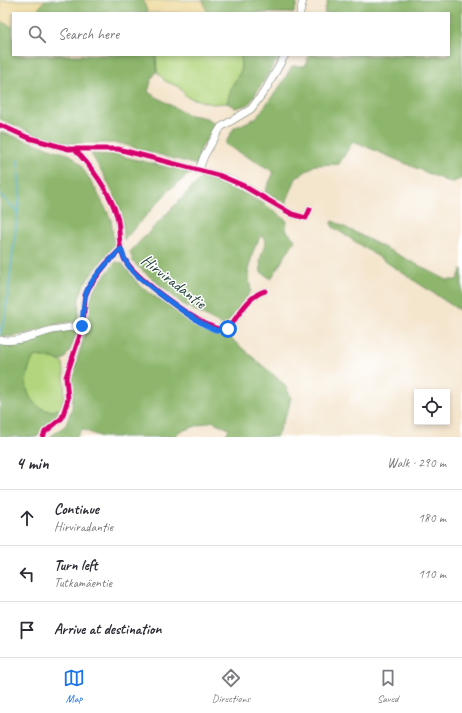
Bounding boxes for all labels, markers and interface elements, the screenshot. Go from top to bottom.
search box [12,12,450,56]
icon: search [26,23,48,45]
text: Search here [58,25,119,44]
street label: Hirviradantie [137,249,212,314]
route end [73,317,91,335]
route start [219,320,237,338]
map controls [414,389,450,425]
button: locate [414,389,450,425]
text: 4 min [16,453,49,474]
text: Walk · 290 m [387,455,446,471]
text: Continue [54,500,99,519]
icon: ahead [16,507,38,529]
text: 180 m [418,510,446,526]
text: Hirviradantie [54,519,113,535]
text: Turn left [54,556,97,575]
icon: left [16,563,38,585]
text: 110 m [418,566,446,582]
text: Tutkamäentie [54,575,112,591]
icon: arrive [16,619,38,641]
text: Arrive at destination [54,620,161,639]
tab: Map [63,667,85,705]
tab: Directions [212,667,250,705]
tab: Saved [377,667,399,705]

